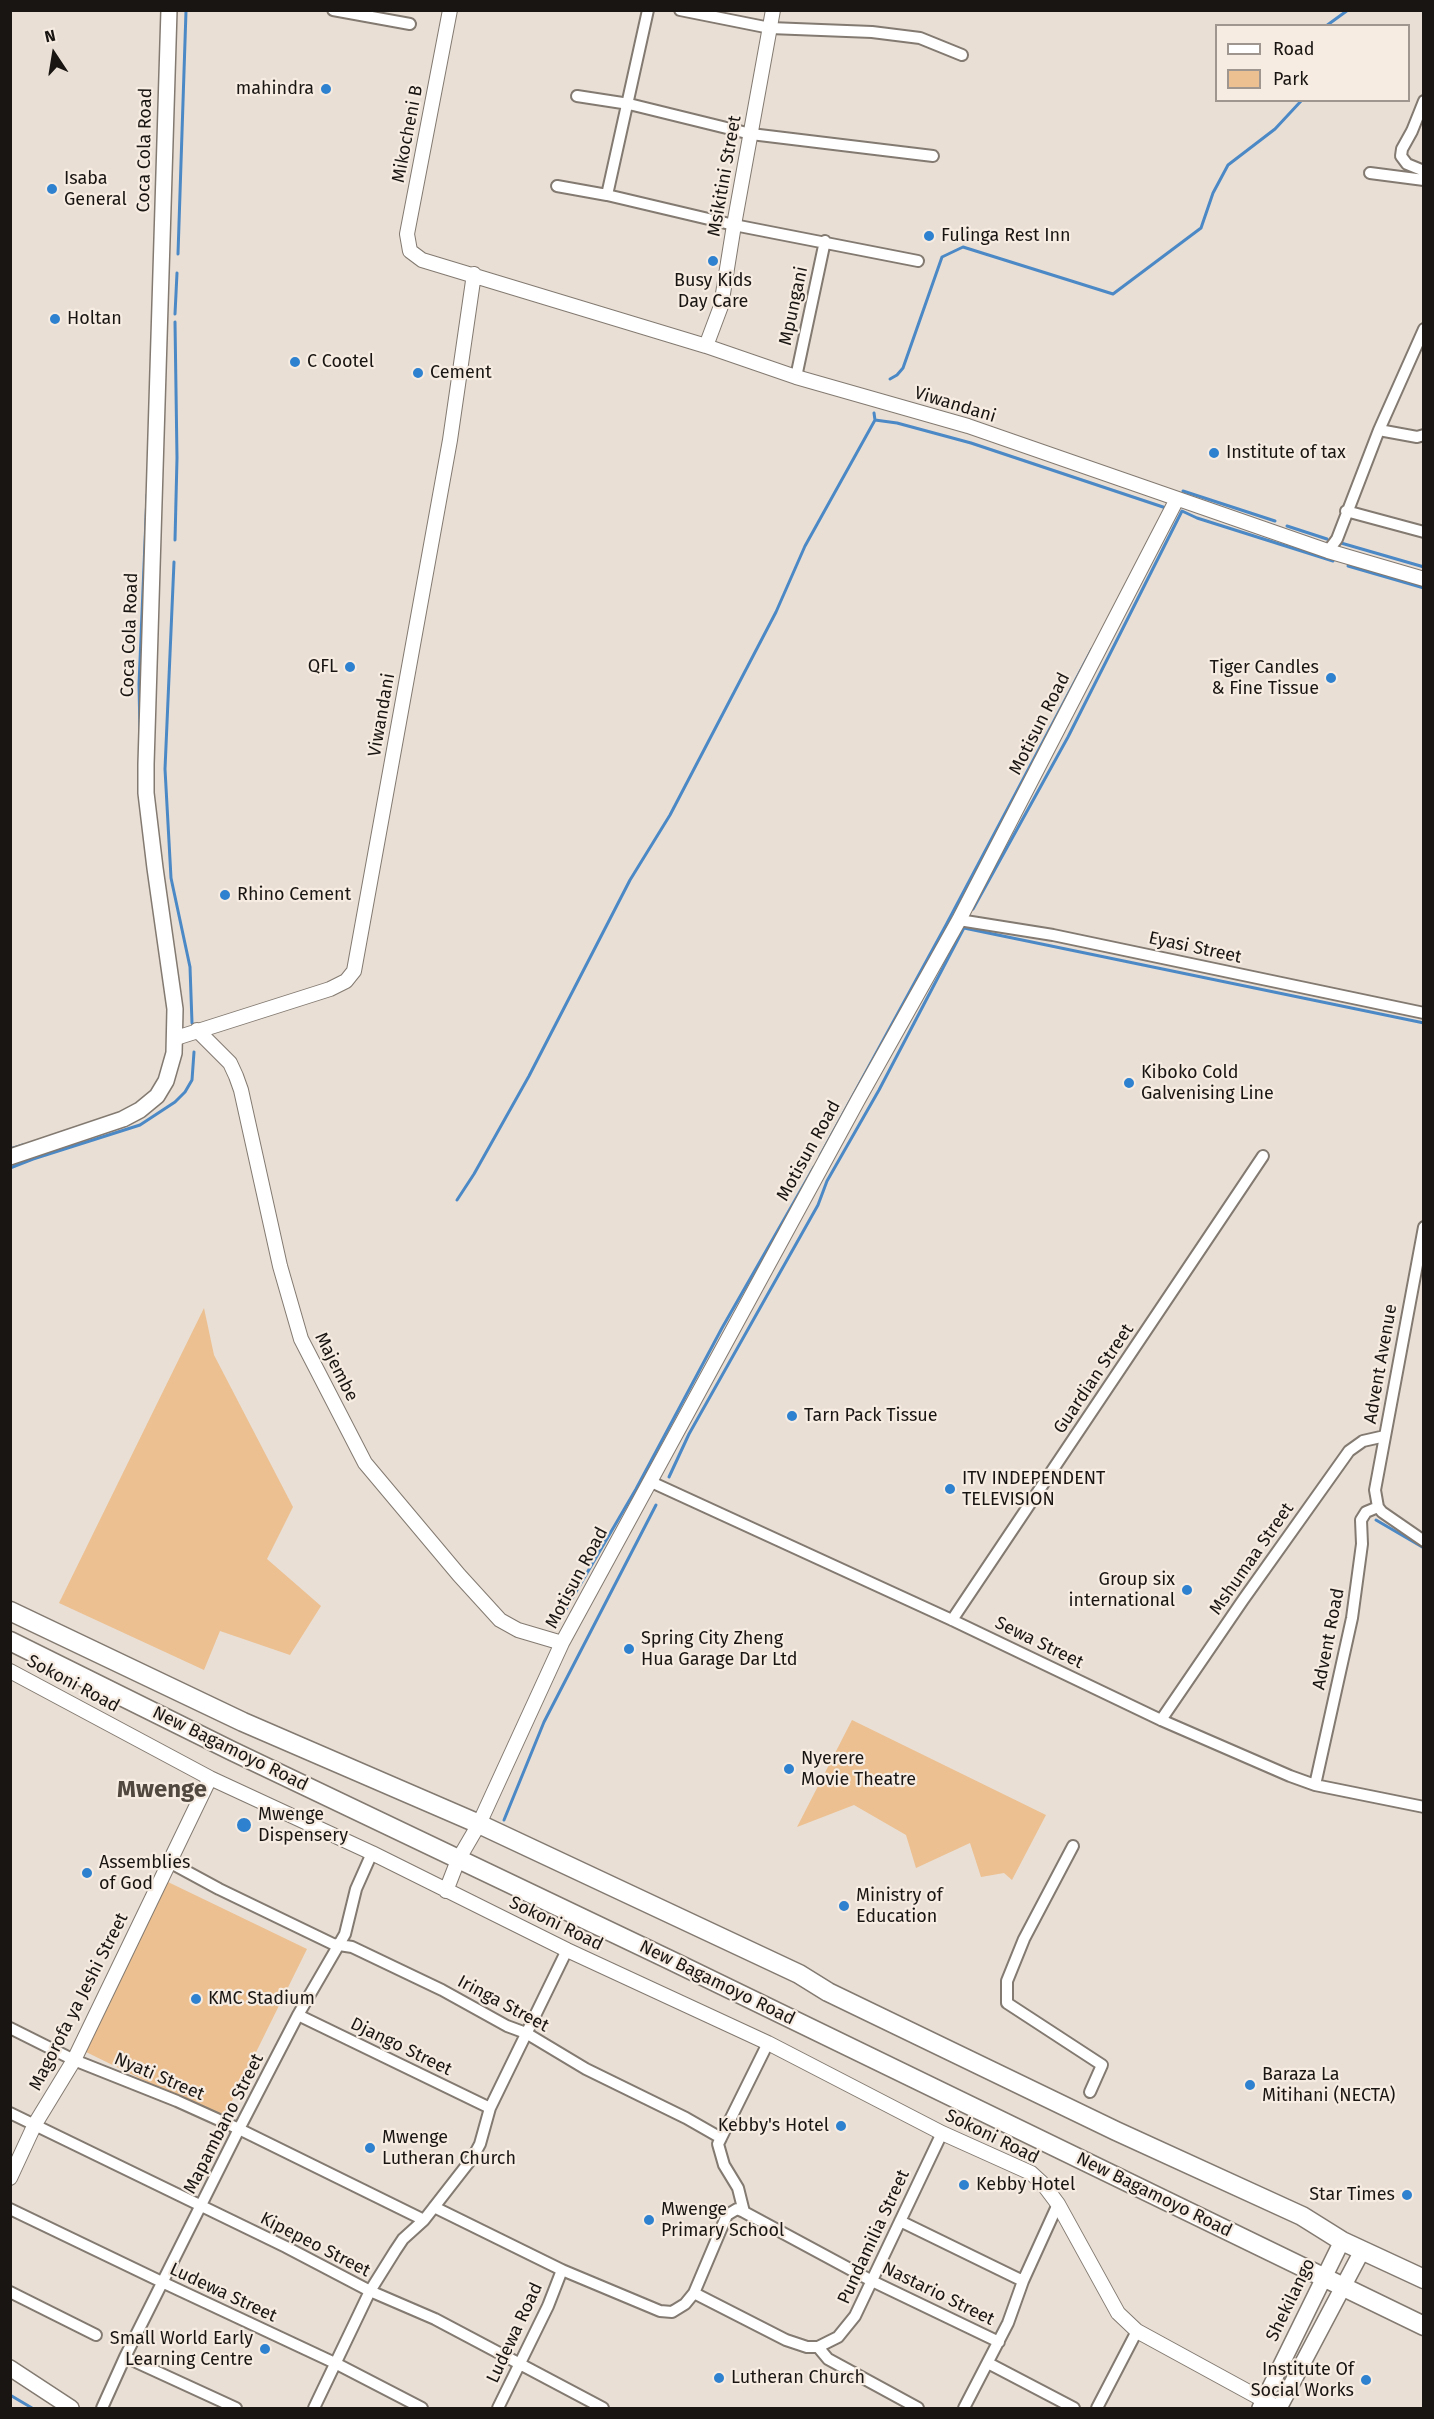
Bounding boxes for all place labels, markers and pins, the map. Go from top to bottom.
place label: mahindra [236,78,314,100]
marker: mahindra [319,82,333,96]
place label: Isaba General [64,168,127,210]
marker: Isaba General [45,182,59,196]
place label: Fulinga Rest Inn [941,225,1071,247]
marker: Fulinga Rest Inn [922,229,936,243]
marker: Busy Kids Day Care [706,254,720,268]
place label: Busy Kids Day Care [674,270,752,312]
place label: Holtan [67,308,122,330]
marker: Holtan [48,312,62,326]
place label: C Cootel [307,351,374,373]
marker: C Cootel [288,355,302,369]
place label: Cement [430,362,492,384]
marker: Cement [411,366,425,380]
place label: Institute of tax [1226,442,1346,464]
marker: Institute of tax [1207,446,1221,460]
place label: QFL [308,656,338,678]
place label: Tiger Candles & Fine Tissue [1210,657,1319,700]
marker: QFL [343,660,357,674]
marker: Tiger Candles & Fine Tissue [1324,671,1338,685]
place label: Rhino Cement [237,884,351,906]
marker: Rhino Cement [218,888,232,902]
place label: Kiboko Cold Galvenising Line [1141,1062,1274,1104]
marker: Kiboko Cold Galvenising Line [1122,1076,1136,1090]
place label: Tarn Pack Tissue [804,1405,938,1427]
marker: Tarn Pack Tissue [785,1409,799,1423]
place label: ITV INDEPENDENT TELEVISION [962,1468,1105,1510]
marker: ITV INDEPENDENT TELEVISION [943,1482,957,1496]
place label: Group six international [1069,1569,1175,1612]
marker: Group six international [1180,1583,1194,1597]
place label: Spring City Zheng Hua Garage Dar Ltd [641,1628,797,1670]
marker: Spring City Zheng Hua Garage Dar Ltd [622,1642,636,1656]
place label: Nyerere Movie Theatre [801,1748,916,1790]
marker: Nyerere Movie Theatre [782,1762,796,1776]
place label: Mwenge Dispensery [258,1804,348,1846]
marker: Mwenge Dispensery [235,1816,253,1834]
place label: Assemblies of God [99,1852,190,1894]
marker: Assemblies of God [80,1866,94,1880]
place label: Ministry of Education [856,1885,943,1928]
marker: Ministry of Education [837,1899,851,1913]
place label: KMC Stadium [208,1988,315,2010]
marker: KMC Stadium [189,1992,203,2006]
place label: Baraza La Mitihani (NECTA) [1262,2064,1395,2106]
marker: Baraza La Mitihani (NECTA) [1243,2078,1257,2092]
place label: Kebby's Hotel [718,2115,829,2137]
marker: Kebby's Hotel [834,2119,848,2133]
place label: Mwenge Lutheran Church [382,2127,516,2170]
marker: Mwenge Lutheran Church [363,2141,377,2155]
place label: Kebby Hotel [976,2174,1075,2196]
marker: Kebby Hotel [957,2178,971,2192]
place label: Star Times [1309,2184,1395,2206]
marker: Star Times [1400,2188,1414,2202]
place label: Mwenge Primary School [661,2199,784,2242]
marker: Mwenge Primary School [642,2213,656,2227]
place label: Small World Early Learning Centre [110,2328,253,2370]
marker: Small World Early Learning Centre [258,2342,272,2356]
place label: Institute Of Social Works [1251,2359,1354,2402]
place label: Lutheran Church [731,2367,865,2389]
marker: Lutheran Church [712,2371,726,2385]
marker: Institute Of Social Works [1359,2373,1373,2387]

